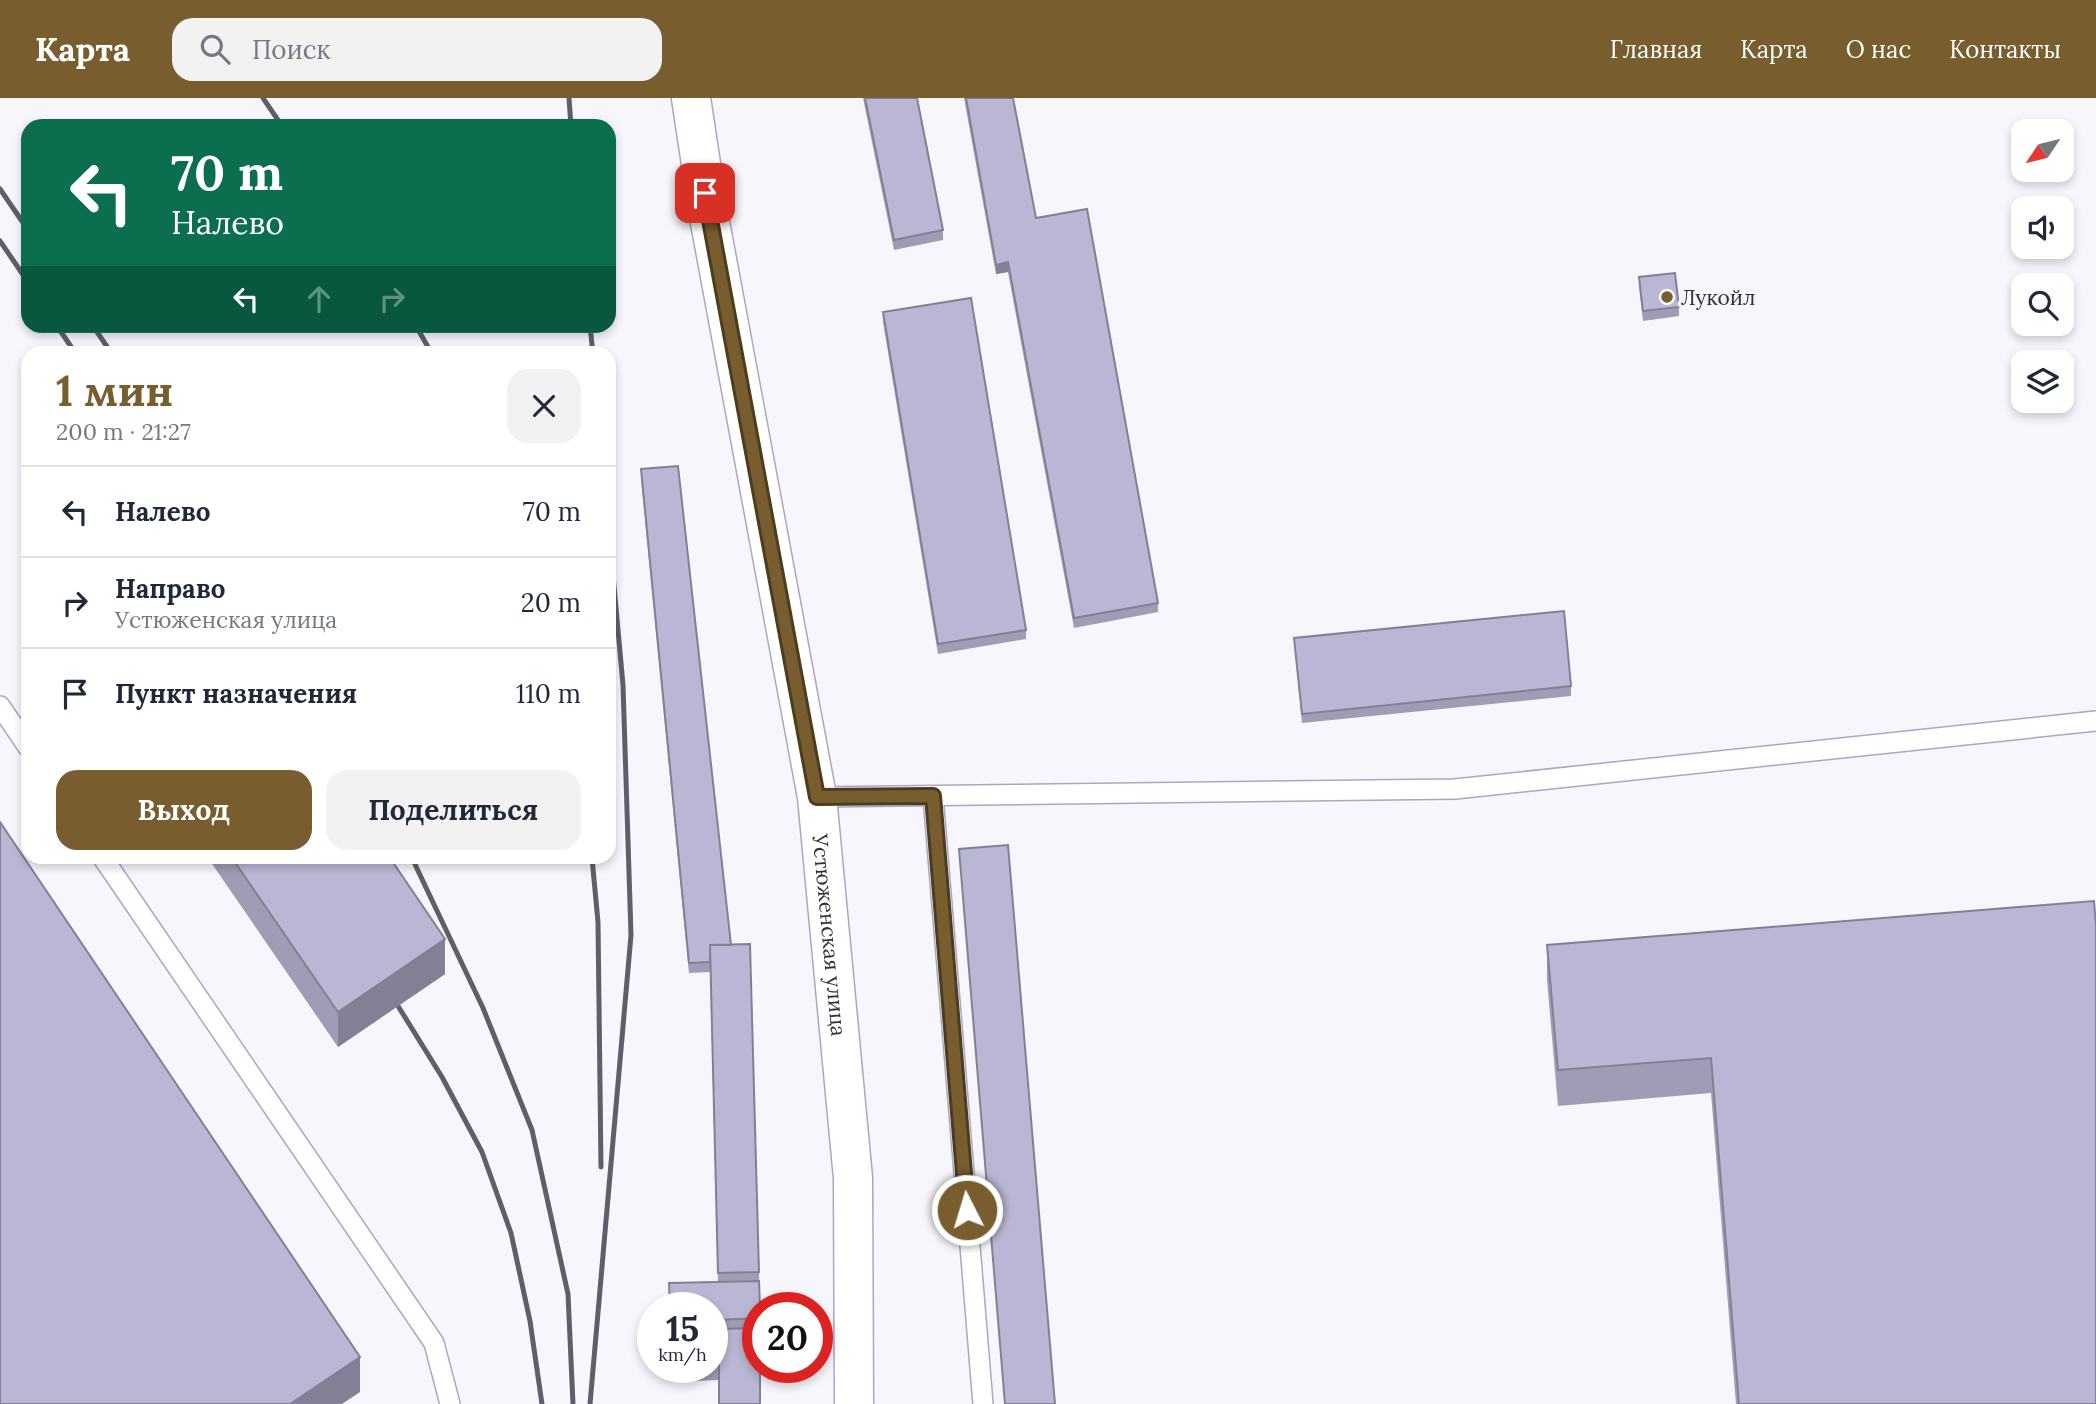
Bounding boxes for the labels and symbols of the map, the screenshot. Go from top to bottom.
north arrow [2011,119,2074,182]
pin [675,163,735,223]
place label: Лукойл [1681,284,1755,311]
marker: Лукойл [1659,289,1675,305]
street label: Устюженская улица [807,832,853,1038]
position arrow [930,1173,1004,1247]
speed limit sign: 20 [742,1292,833,1383]

